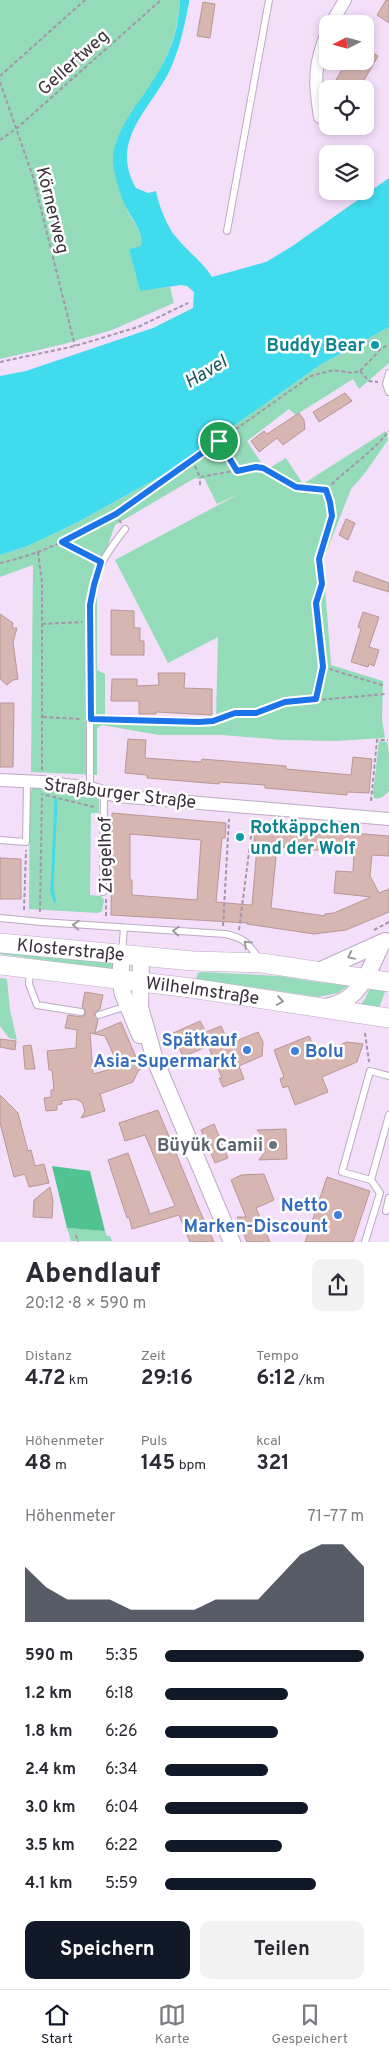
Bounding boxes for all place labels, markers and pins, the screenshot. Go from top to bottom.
place label: Buddy Bear [266,335,365,358]
marker: Buddy Bear [369,339,381,351]
pin [198,420,240,462]
place label: Rotkäppchen und der Wolf [250,817,360,861]
marker: Rotkäppchen und der Wolf [234,831,246,843]
place label: Spätkauf Asia-Supermarkt [93,1030,237,1074]
place label: Bolu [305,1041,344,1064]
marker: Spätkauf Asia-Supermarkt [241,1044,253,1056]
marker: Bolu [289,1045,301,1057]
place label: Büyük Camii [157,1135,263,1158]
marker: Büyük Camii [267,1139,279,1151]
place label: Netto Marken-Discount [184,1195,328,1239]
marker: Netto Marken-Discount [332,1209,344,1221]

